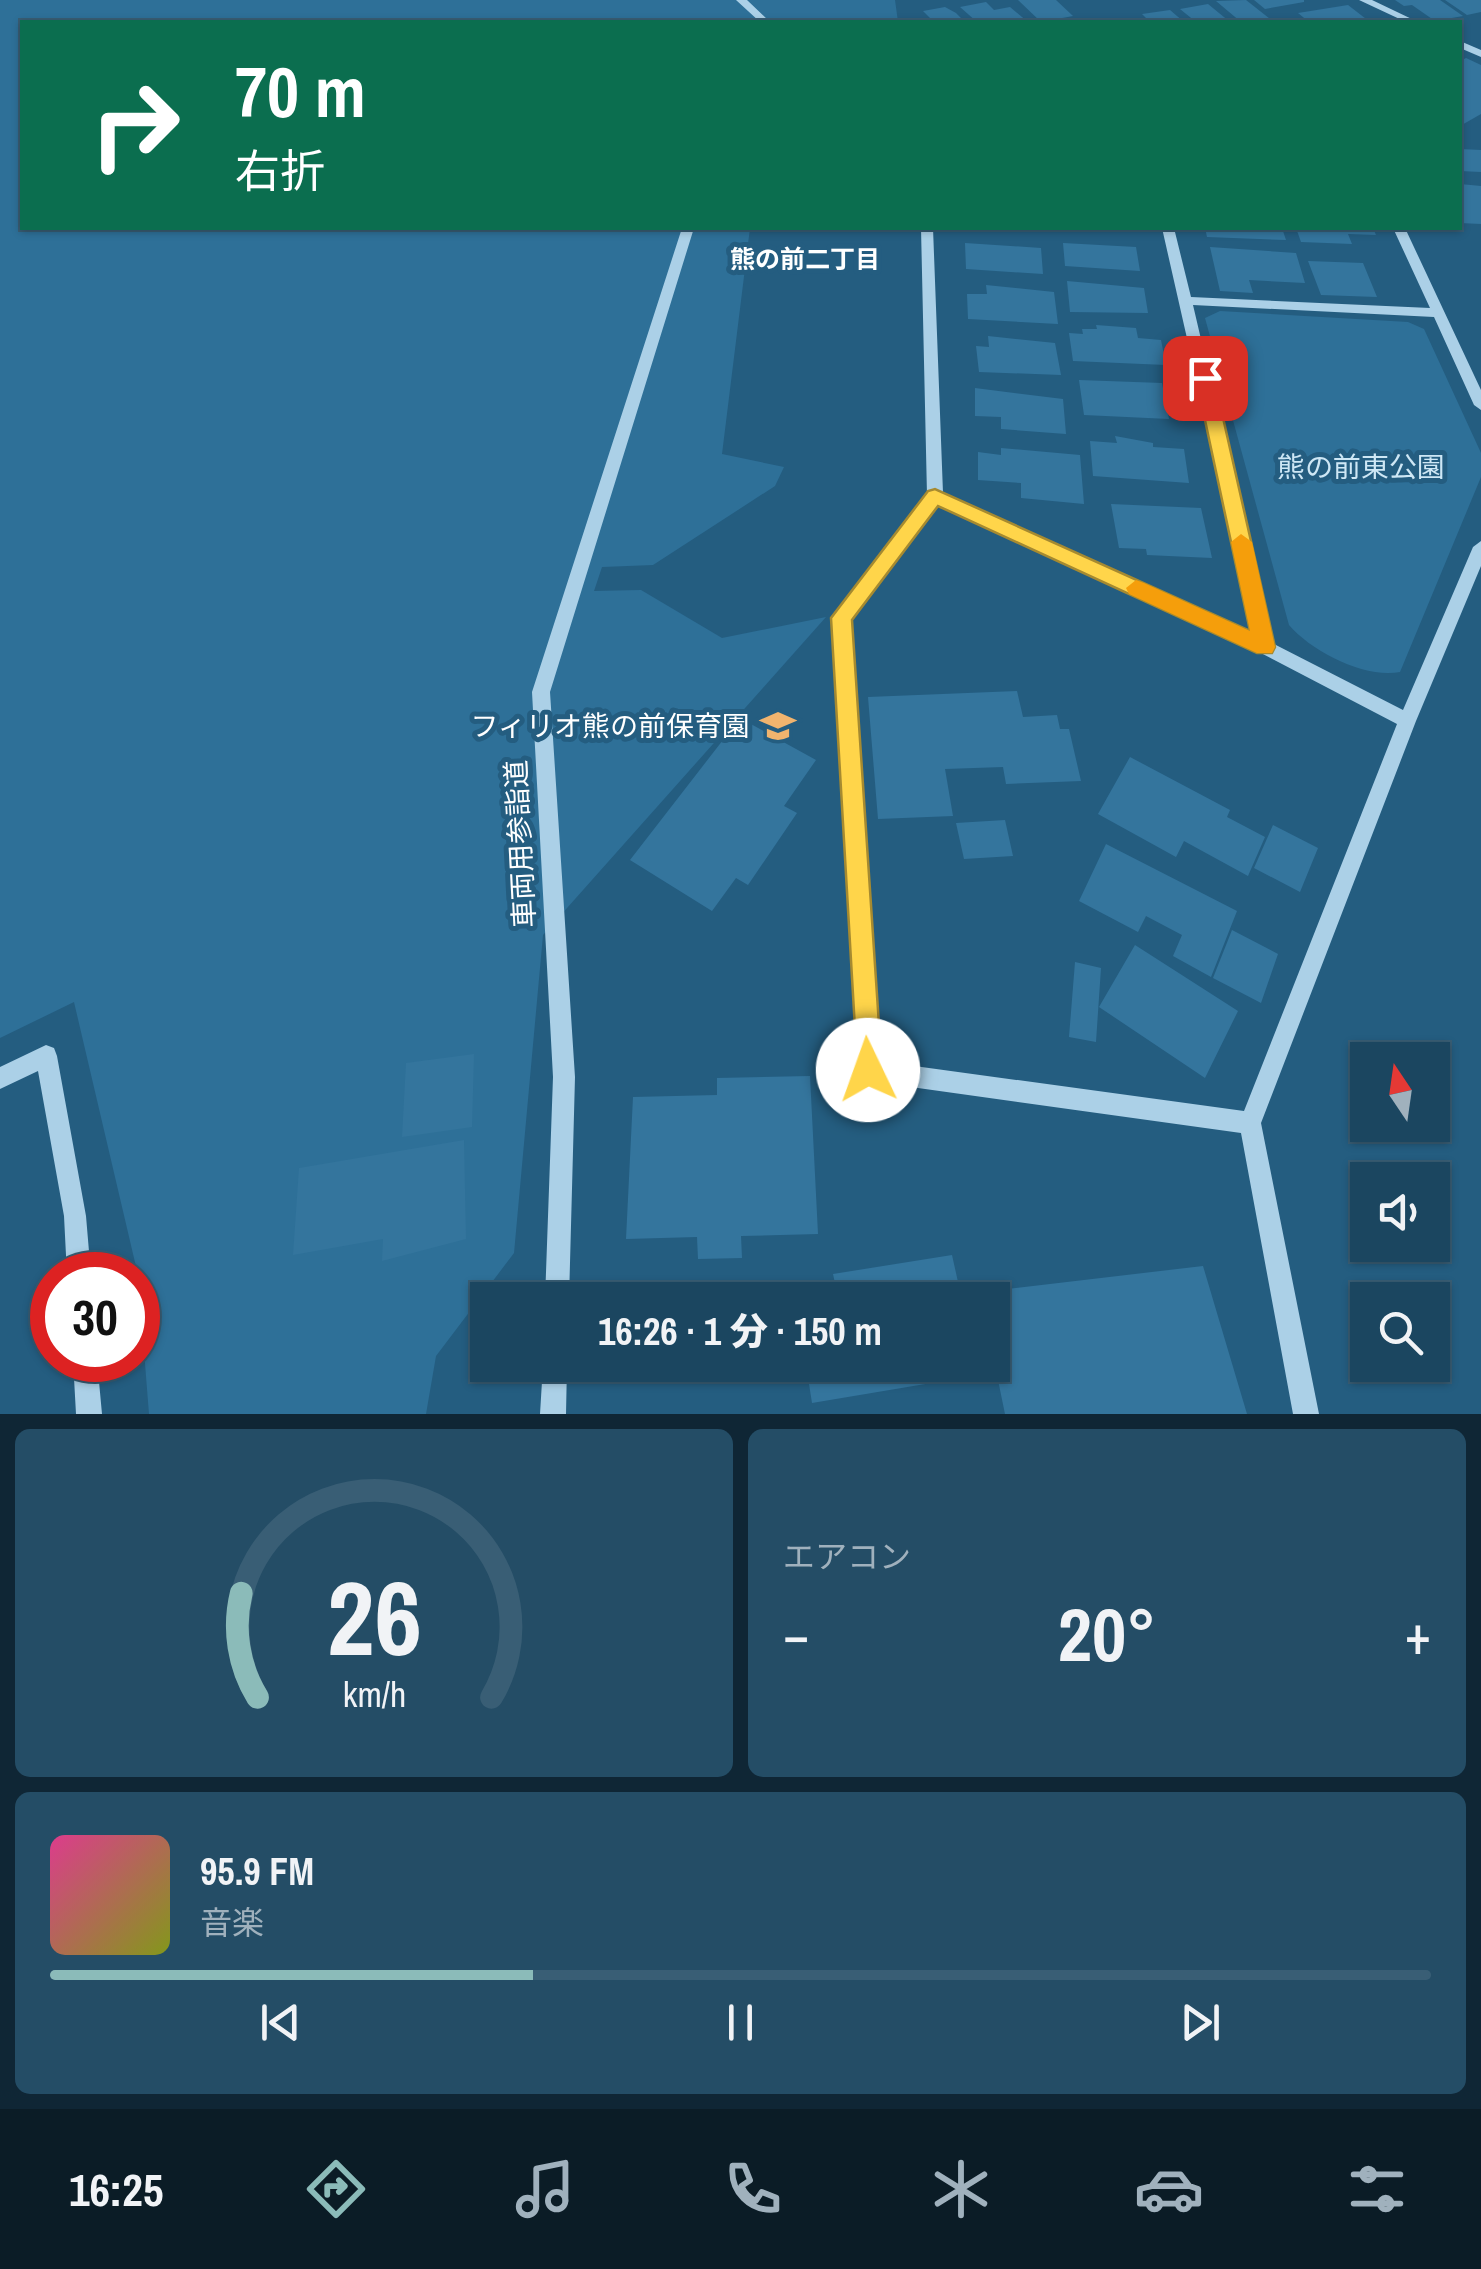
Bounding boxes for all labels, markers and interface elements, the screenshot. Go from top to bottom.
text: 70 m [235,45,366,139]
icon: right [70,60,200,190]
text: 右折 [235,140,325,201]
district label: 熊の前二丁目 [730,242,880,276]
pin [1163,336,1248,421]
icon: arrive [1178,351,1233,406]
park label: 熊の前東公園 [1277,448,1445,486]
place label: フィリオ熊の前保育園 [471,707,750,745]
school or university icon: フィリオ熊の前保育園 [759,707,797,745]
street label: 車両用参詣道 [497,759,543,929]
position arrow [816,1018,920,1122]
north arrow [1350,1042,1450,1142]
map controls [1350,1042,1450,1382]
button: sound [1350,1162,1450,1262]
speed limit sign: 30 [30,1252,160,1382]
button: search [1350,1282,1450,1382]
text: 16:26 · 1 分 · 150 m [598,1306,882,1357]
text: エアコン [783,1535,911,1578]
text: 26 [327,1547,421,1687]
text: 20° [1058,1583,1156,1684]
text: − [783,1597,809,1671]
text: + [1405,1597,1431,1671]
text: km/h [342,1670,406,1718]
text: 95.9 FM [200,1846,314,1897]
text: 音楽 [200,1901,264,1944]
icon: previous [253,1995,308,2050]
icon: pause [713,1995,768,2050]
icon: next [1173,1995,1228,2050]
icon: directions [301,2154,371,2224]
icon: music [510,2154,580,2224]
icon: phone [718,2154,788,2224]
icon: climate [926,2154,996,2224]
icon: car [1134,2154,1204,2224]
icon: filters [1342,2154,1412,2224]
text: 16:25 [69,2159,163,2220]

